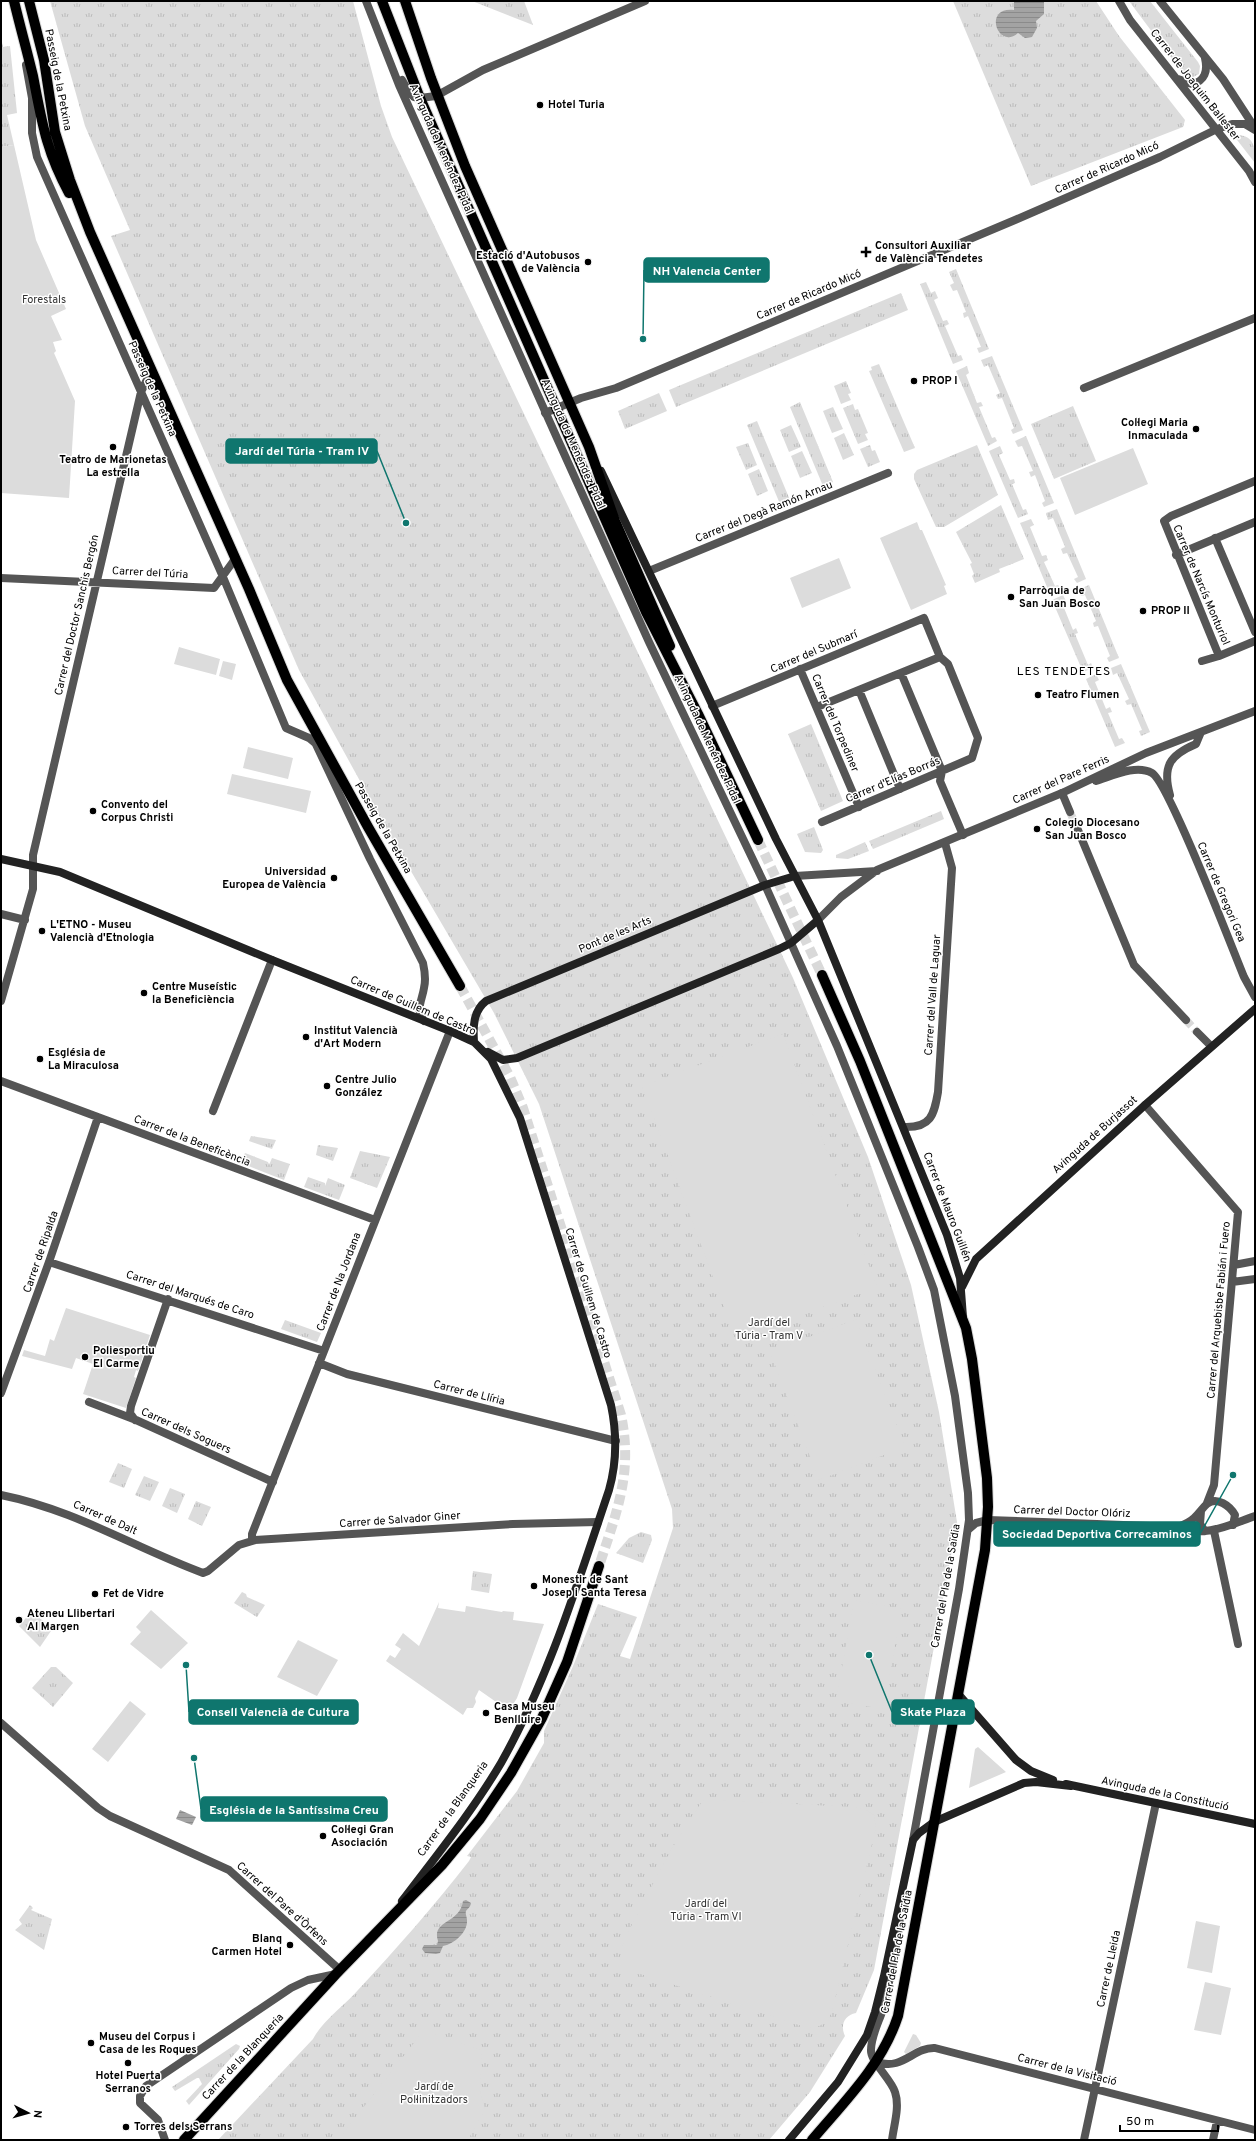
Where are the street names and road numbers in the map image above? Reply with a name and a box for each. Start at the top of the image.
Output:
street label: Carrer de Joaquim Ballester [1147,26,1244,144]
street label: Passeig de la Petxina [41,28,75,132]
street label: Avinguda de Menéndez Pidal [406,82,476,216]
street label: Carrer de Ricardo Micó [1053,139,1161,197]
street label: Carrer de Ricardo Micó [754,267,864,323]
street label: Passeig de la Petxina [125,339,179,439]
street label: Avinguda de Menéndez Pidal [538,377,608,511]
street label: Carrer del Degà Ramón Arnau [693,478,835,546]
street label: Carrer de Narcís Monturiol [1169,523,1233,647]
street label: Carrer del Doctor Sanchis Bergón [52,533,102,697]
street label: Carrer del Túria [112,564,189,582]
street label: Carrer del Submarí [768,627,861,677]
street label: Avinguda de Menéndez Pidal [671,672,743,806]
street label: Carrer del Torpediner [808,672,862,775]
street label: Carrer del Pare Ferris [1010,752,1112,808]
street label: Carrer d'Elías Borrás [844,754,942,806]
street label: Passeig de la Petxina [351,780,415,876]
street label: Carrer de Gregori Gea [1194,840,1249,944]
street label: Pont de les Arts [577,913,653,957]
street label: Carrer del Vall de Laguar [922,933,944,1056]
street label: Carrer de Guillem de Castro [348,973,478,1039]
street label: Avinguda de Burjassot [1049,1093,1141,1177]
street label: Carrer de la Beneficència [132,1112,253,1170]
street label: Carrer de Mauro Guillén [920,1150,974,1264]
street label: Carrer de Ripalda [20,1209,62,1295]
street label: Carrer del Arquebisbe Fabián i Fuero [1204,1221,1234,1399]
street label: Carrer de Guillem de Castro [561,1226,615,1360]
street label: Carrer de Na Jordana [314,1230,364,1333]
street label: Carrer del Marqués de Caro [124,1268,256,1322]
street label: Carrer de Llíria [432,1377,507,1409]
street label: Carrer dels Soguers [139,1405,233,1457]
street label: Carrer de Dalt [71,1498,139,1538]
street label: Carrer del Doctor Olóriz [1013,1503,1131,1521]
street label: Carrer de Salvador Giner [339,1509,462,1531]
street label: Carrer del Pla de la Saïdia [928,1523,964,1649]
street label: Carrer de la Blanqueria [415,1758,491,1860]
street label: Avinguda de la Constitució [1100,1774,1230,1814]
street label: Carrer del Pare d'Òrfens [233,1858,331,1949]
street label: Carrer del Pla de la Saïdia [878,1889,916,2015]
street label: Carrer de Lleida [1094,1929,1124,2009]
street label: Carrer de la Blanqueria [199,2011,287,2103]
street label: Carrer de la Visitació [1016,2051,1118,2089]

